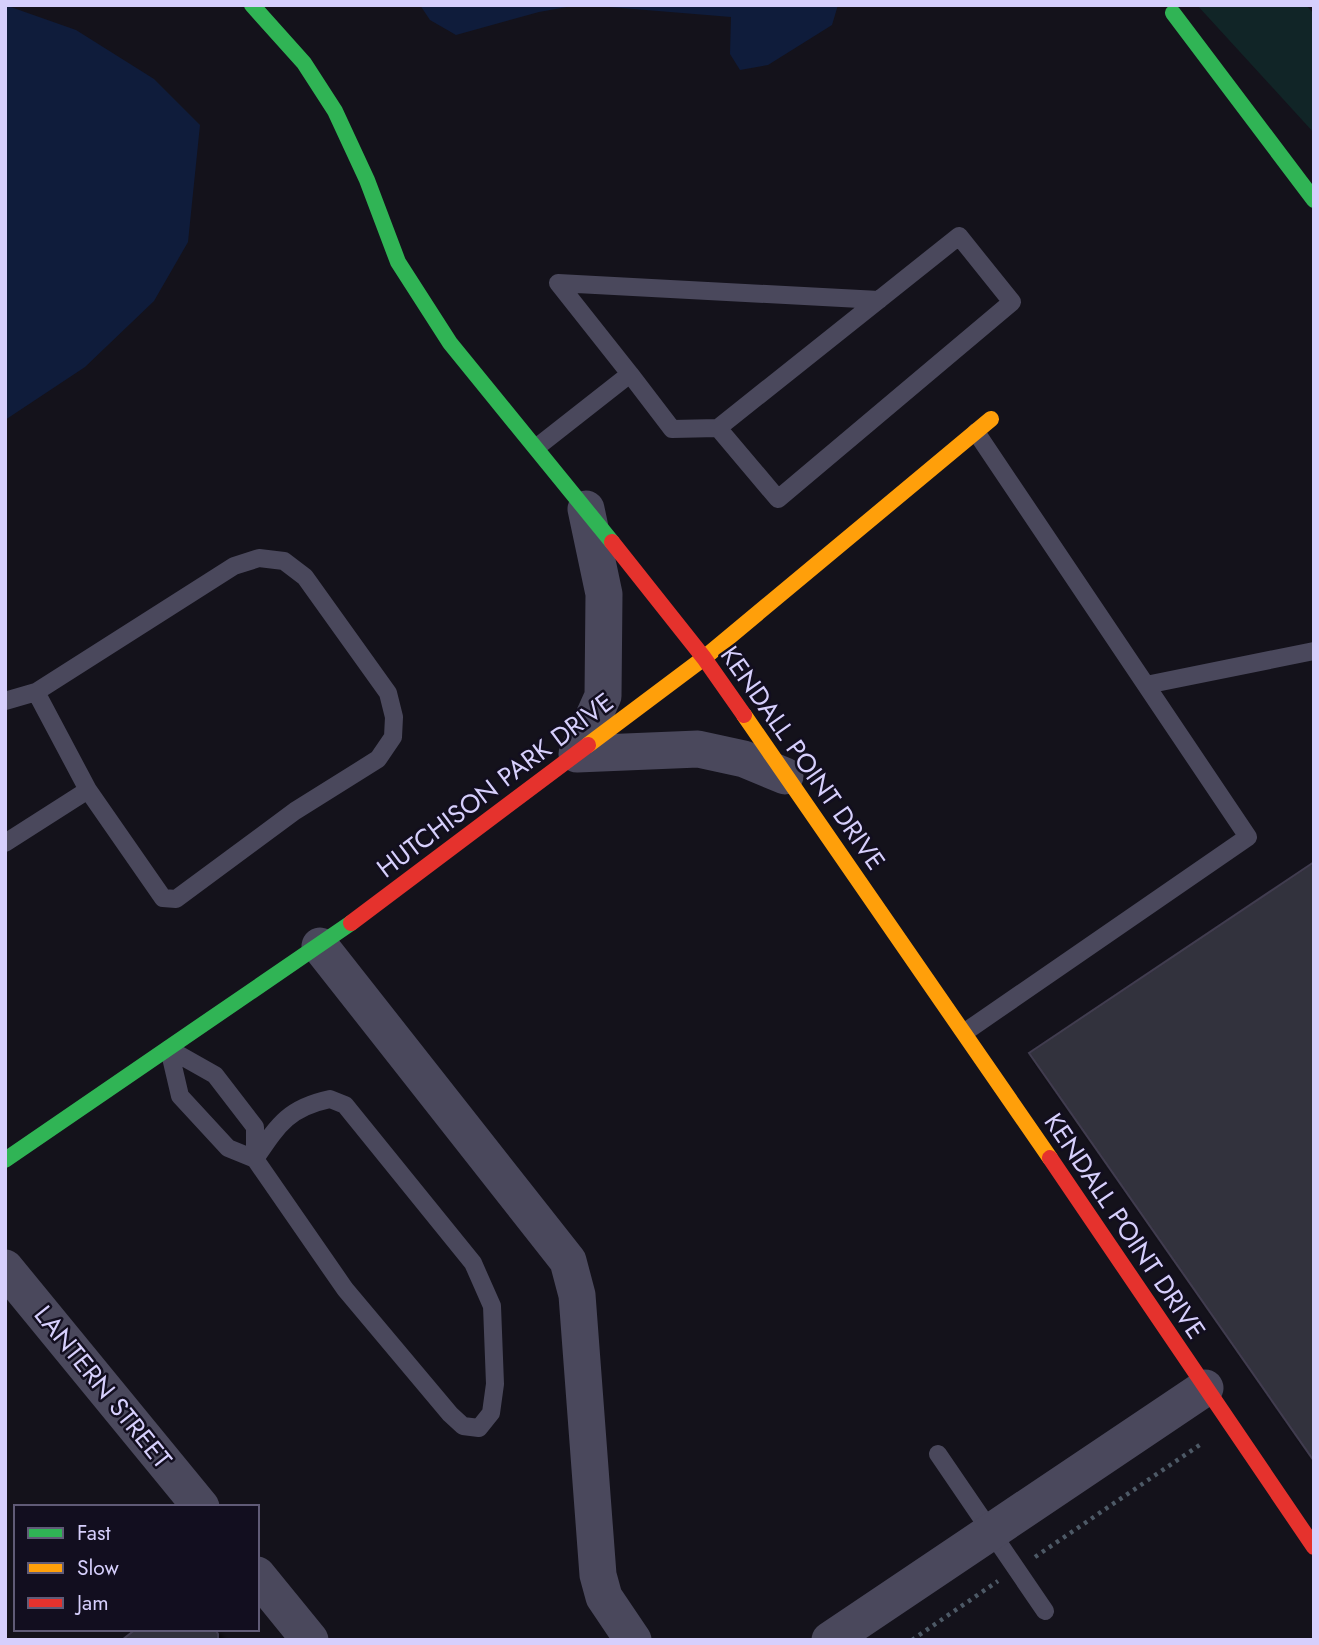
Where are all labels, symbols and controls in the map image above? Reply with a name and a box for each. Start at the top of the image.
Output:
street label: KENDALL POINT DRIVE [711,638,895,878]
street label: HUTCHISON PARK DRIVE [369,683,621,887]
street label: KENDALL POINT DRIVE [1035,1105,1215,1347]
street label: LANTERN STREET [25,1297,181,1477]
legend [14,1505,259,1631]
text: Fast [77,1518,110,1548]
text: Slow [77,1553,119,1583]
text: Jam [74,1588,109,1618]

